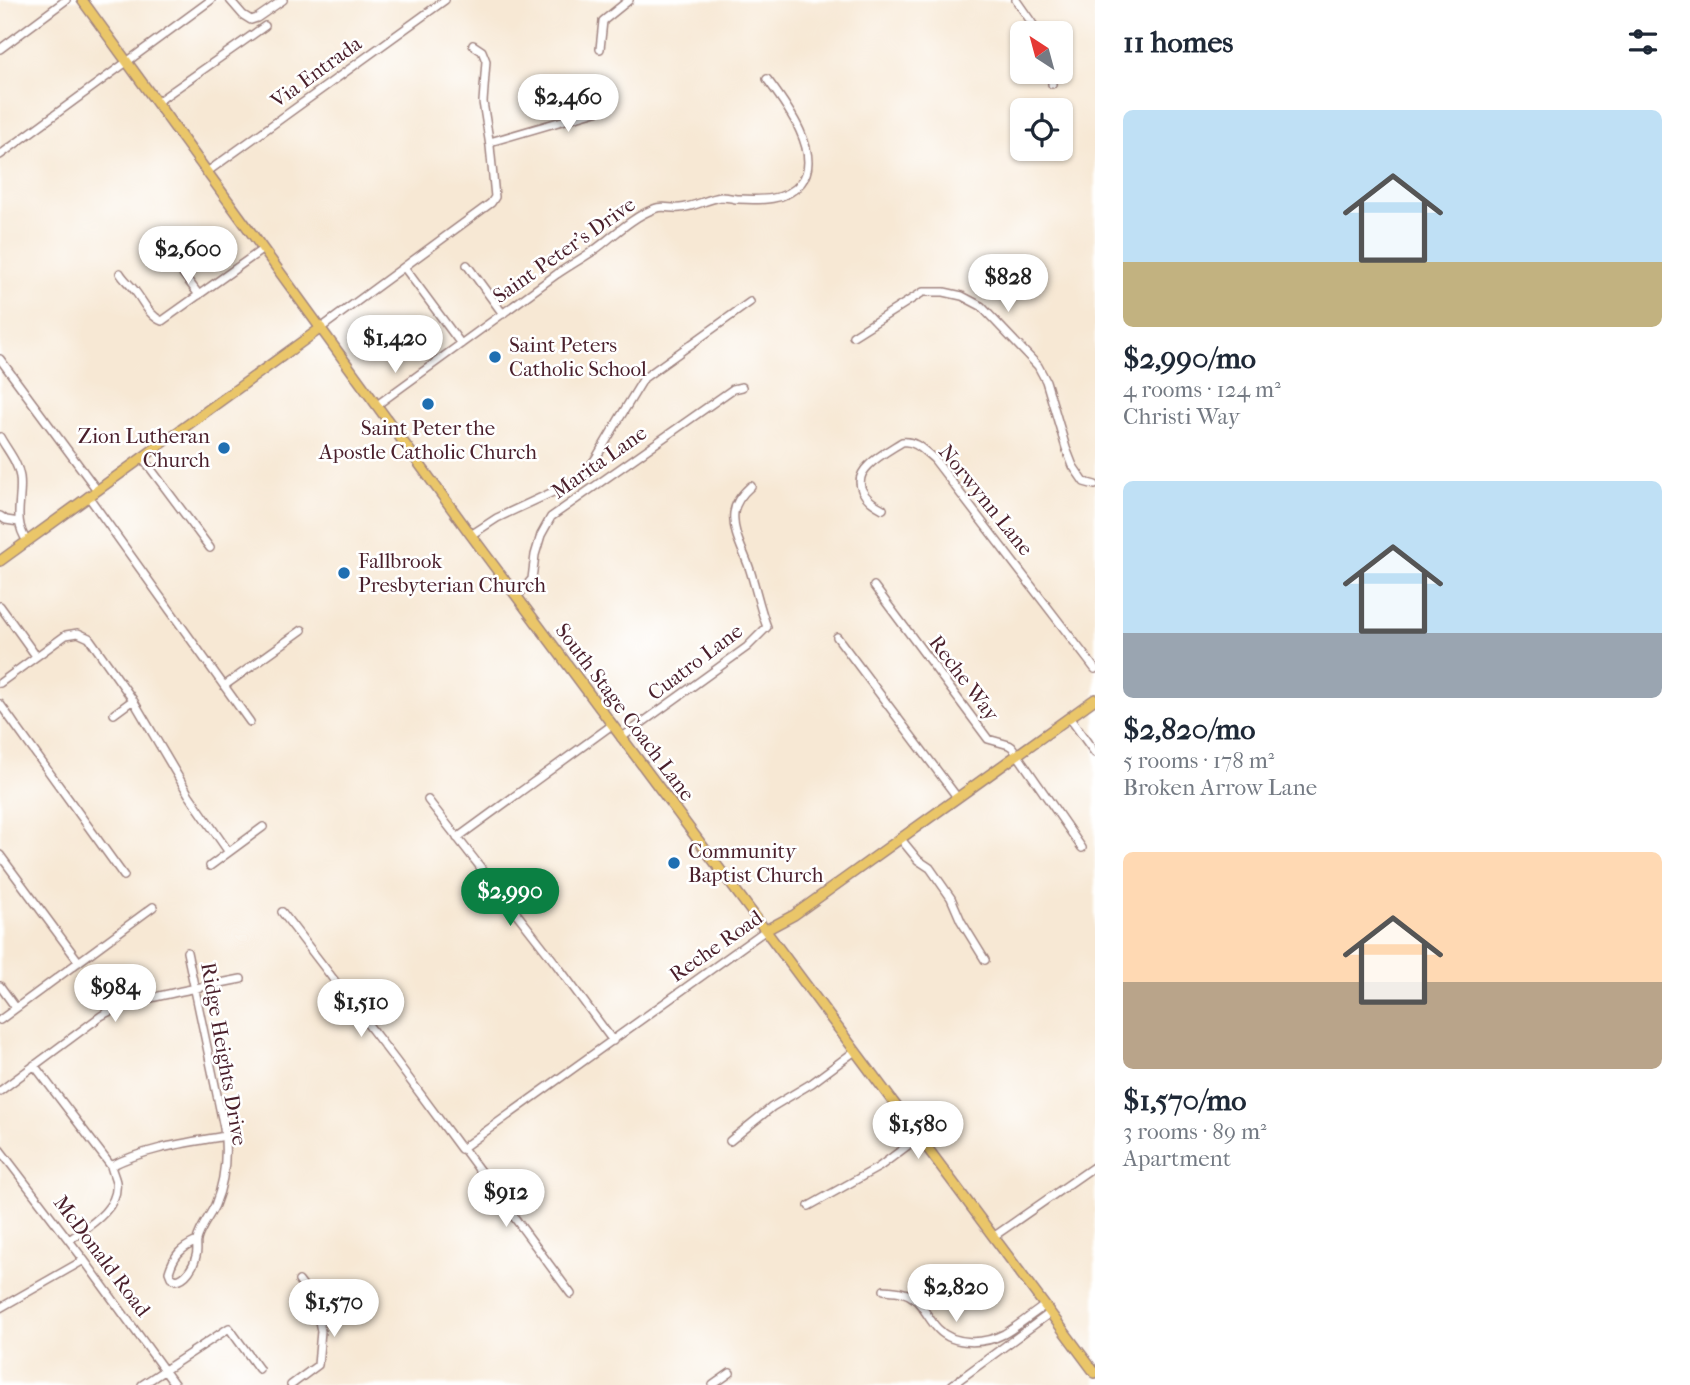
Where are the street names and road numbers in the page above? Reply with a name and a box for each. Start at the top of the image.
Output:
street label: Via Entrada [265,31,366,113]
street label: Saint Peter's Drive [488,192,640,308]
street label: Marita Lane [547,420,651,504]
street label: Norwynn Lane [934,440,1038,560]
street label: South Stage Coach Lane [550,619,700,805]
street label: Cuatro Lane [643,619,747,705]
street label: Reche Way [924,631,1004,726]
street label: Reche Road [665,905,768,987]
street label: Ridge Heights Drive [196,961,252,1147]
street label: McDonald Road [49,1191,156,1322]

